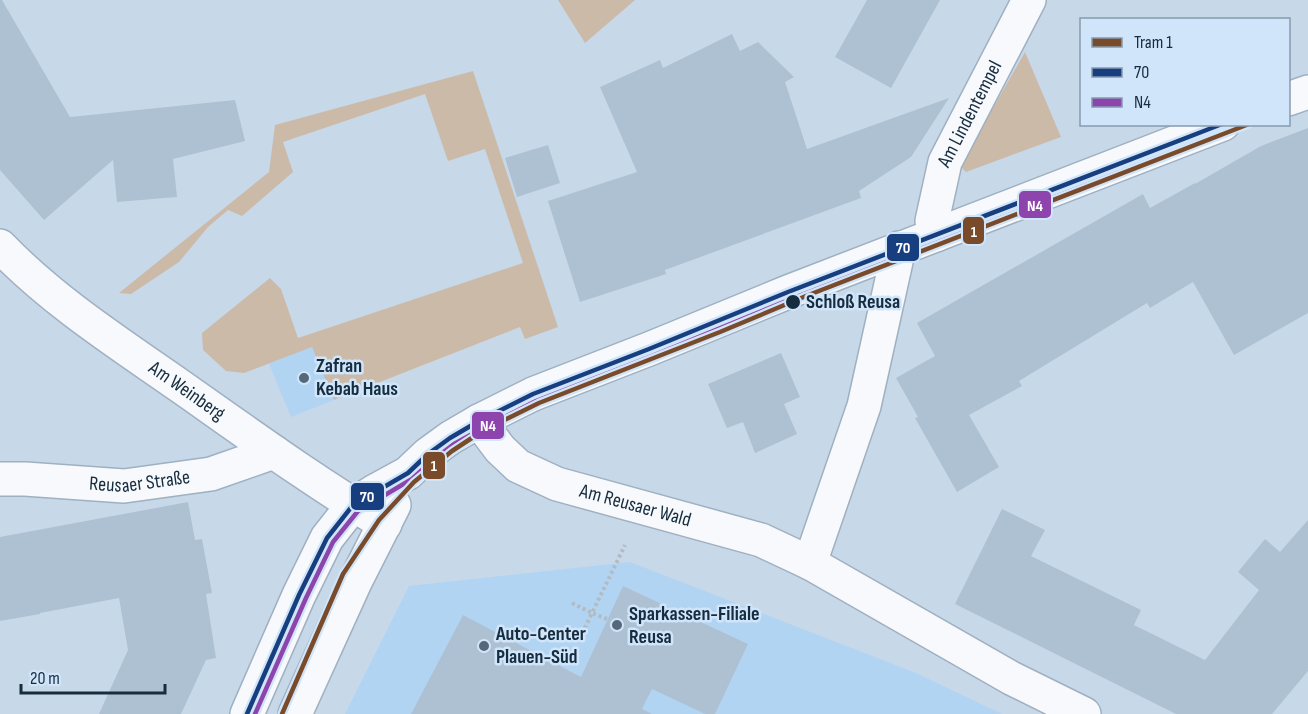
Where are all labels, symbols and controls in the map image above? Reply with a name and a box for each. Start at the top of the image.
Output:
legend [1080,18,1290,126]
text: Tram 1 [1134,32,1173,53]
street label: Am Lindentempel [932,57,1007,172]
text: 70 [1134,62,1149,83]
text: N4 [1134,92,1151,113]
line badge: N4 [1018,190,1052,219]
text: N4 [1027,197,1044,216]
line badge: 1 [962,216,985,245]
text: 1 [971,223,978,242]
line badge: 70 [886,233,920,262]
text: 70 [896,239,910,258]
place label: Schloß Reusa [806,290,900,314]
marker: Schloß Reusa [784,293,802,311]
place label: Zafran Kebab Haus [316,354,398,401]
street label: Am Weinberg [143,355,230,426]
marker: Zafran Kebab Haus [297,371,311,385]
line badge: N4 [471,411,505,440]
text: N4 [480,417,497,436]
line badge: 1 [422,451,446,480]
text: 1 [431,457,438,476]
street label: Reusaer Straße [88,465,192,498]
street label: Am Reusaer Wald [576,479,694,532]
line badge: 70 [350,482,385,511]
text: 70 [360,488,374,507]
place label: Sparkassen-Filiale Reusa [629,602,760,649]
marker: Sparkassen-Filiale Reusa [610,618,624,632]
place label: Auto-Center Plauen-Süd [495,622,586,669]
marker: Auto-Center Plauen-Süd [477,639,491,653]
scale bar [21,657,165,695]
text: 20 m [30,668,60,689]

